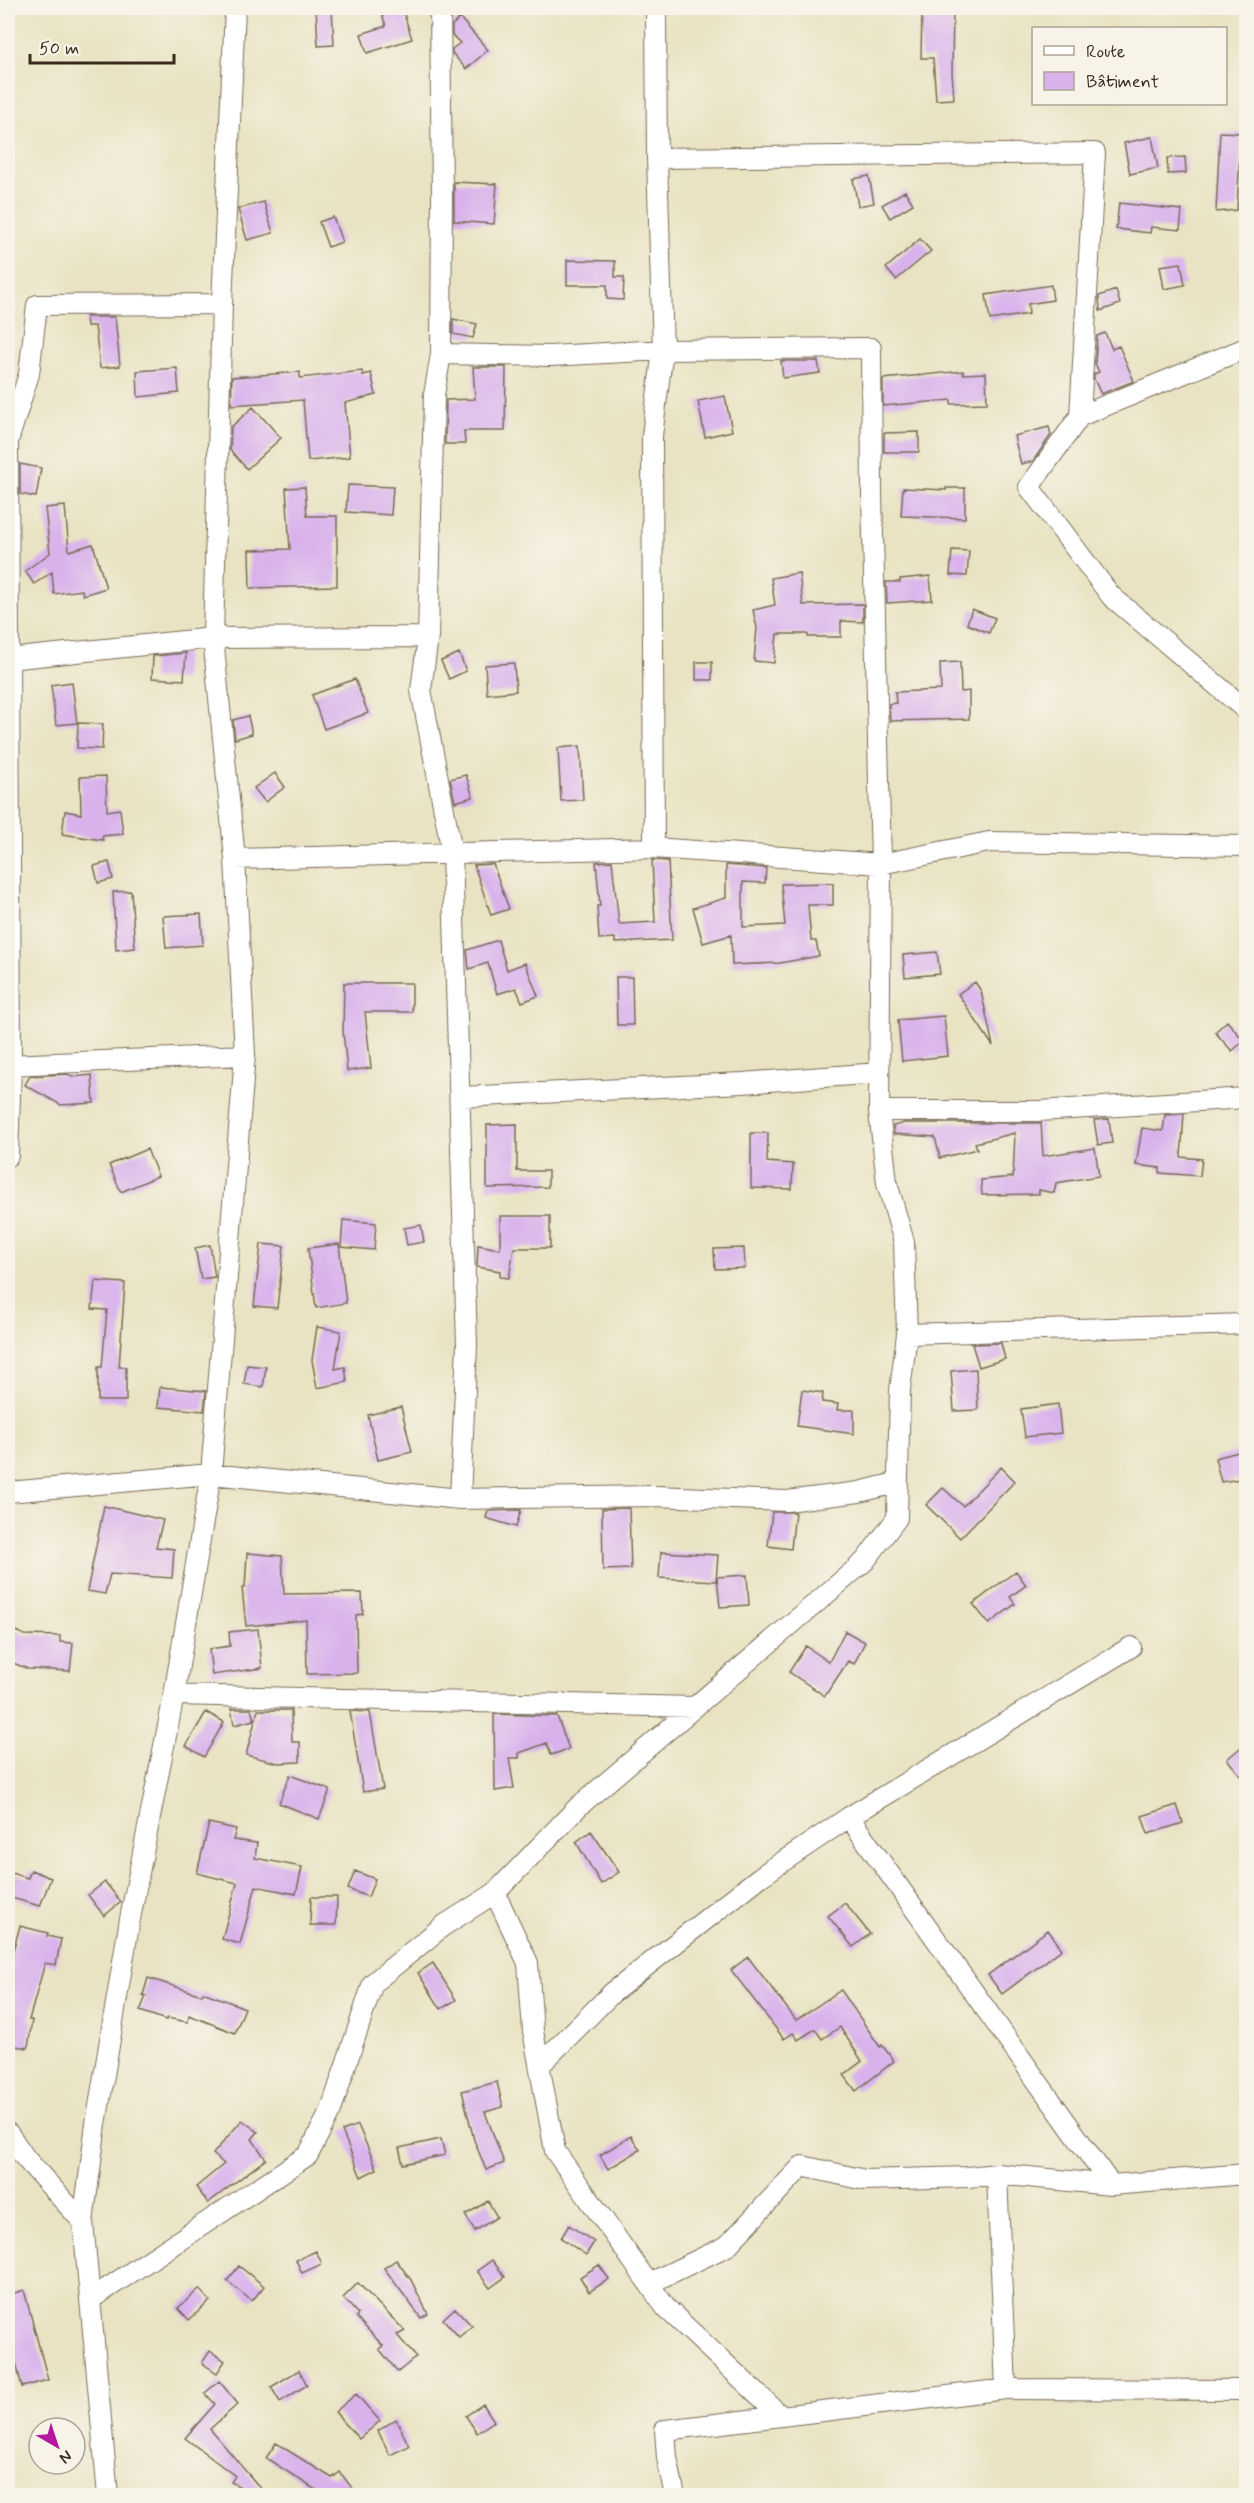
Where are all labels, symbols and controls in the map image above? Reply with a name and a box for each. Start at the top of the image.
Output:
scale bar [30,27,174,65]
legend [1032,27,1227,105]
text: 50 m [39,37,79,61]
text: Route [1086,40,1125,64]
text: Bâtiment [1086,70,1159,94]
north arrow [27,2416,87,2476]
text: N [55,2445,76,2468]

